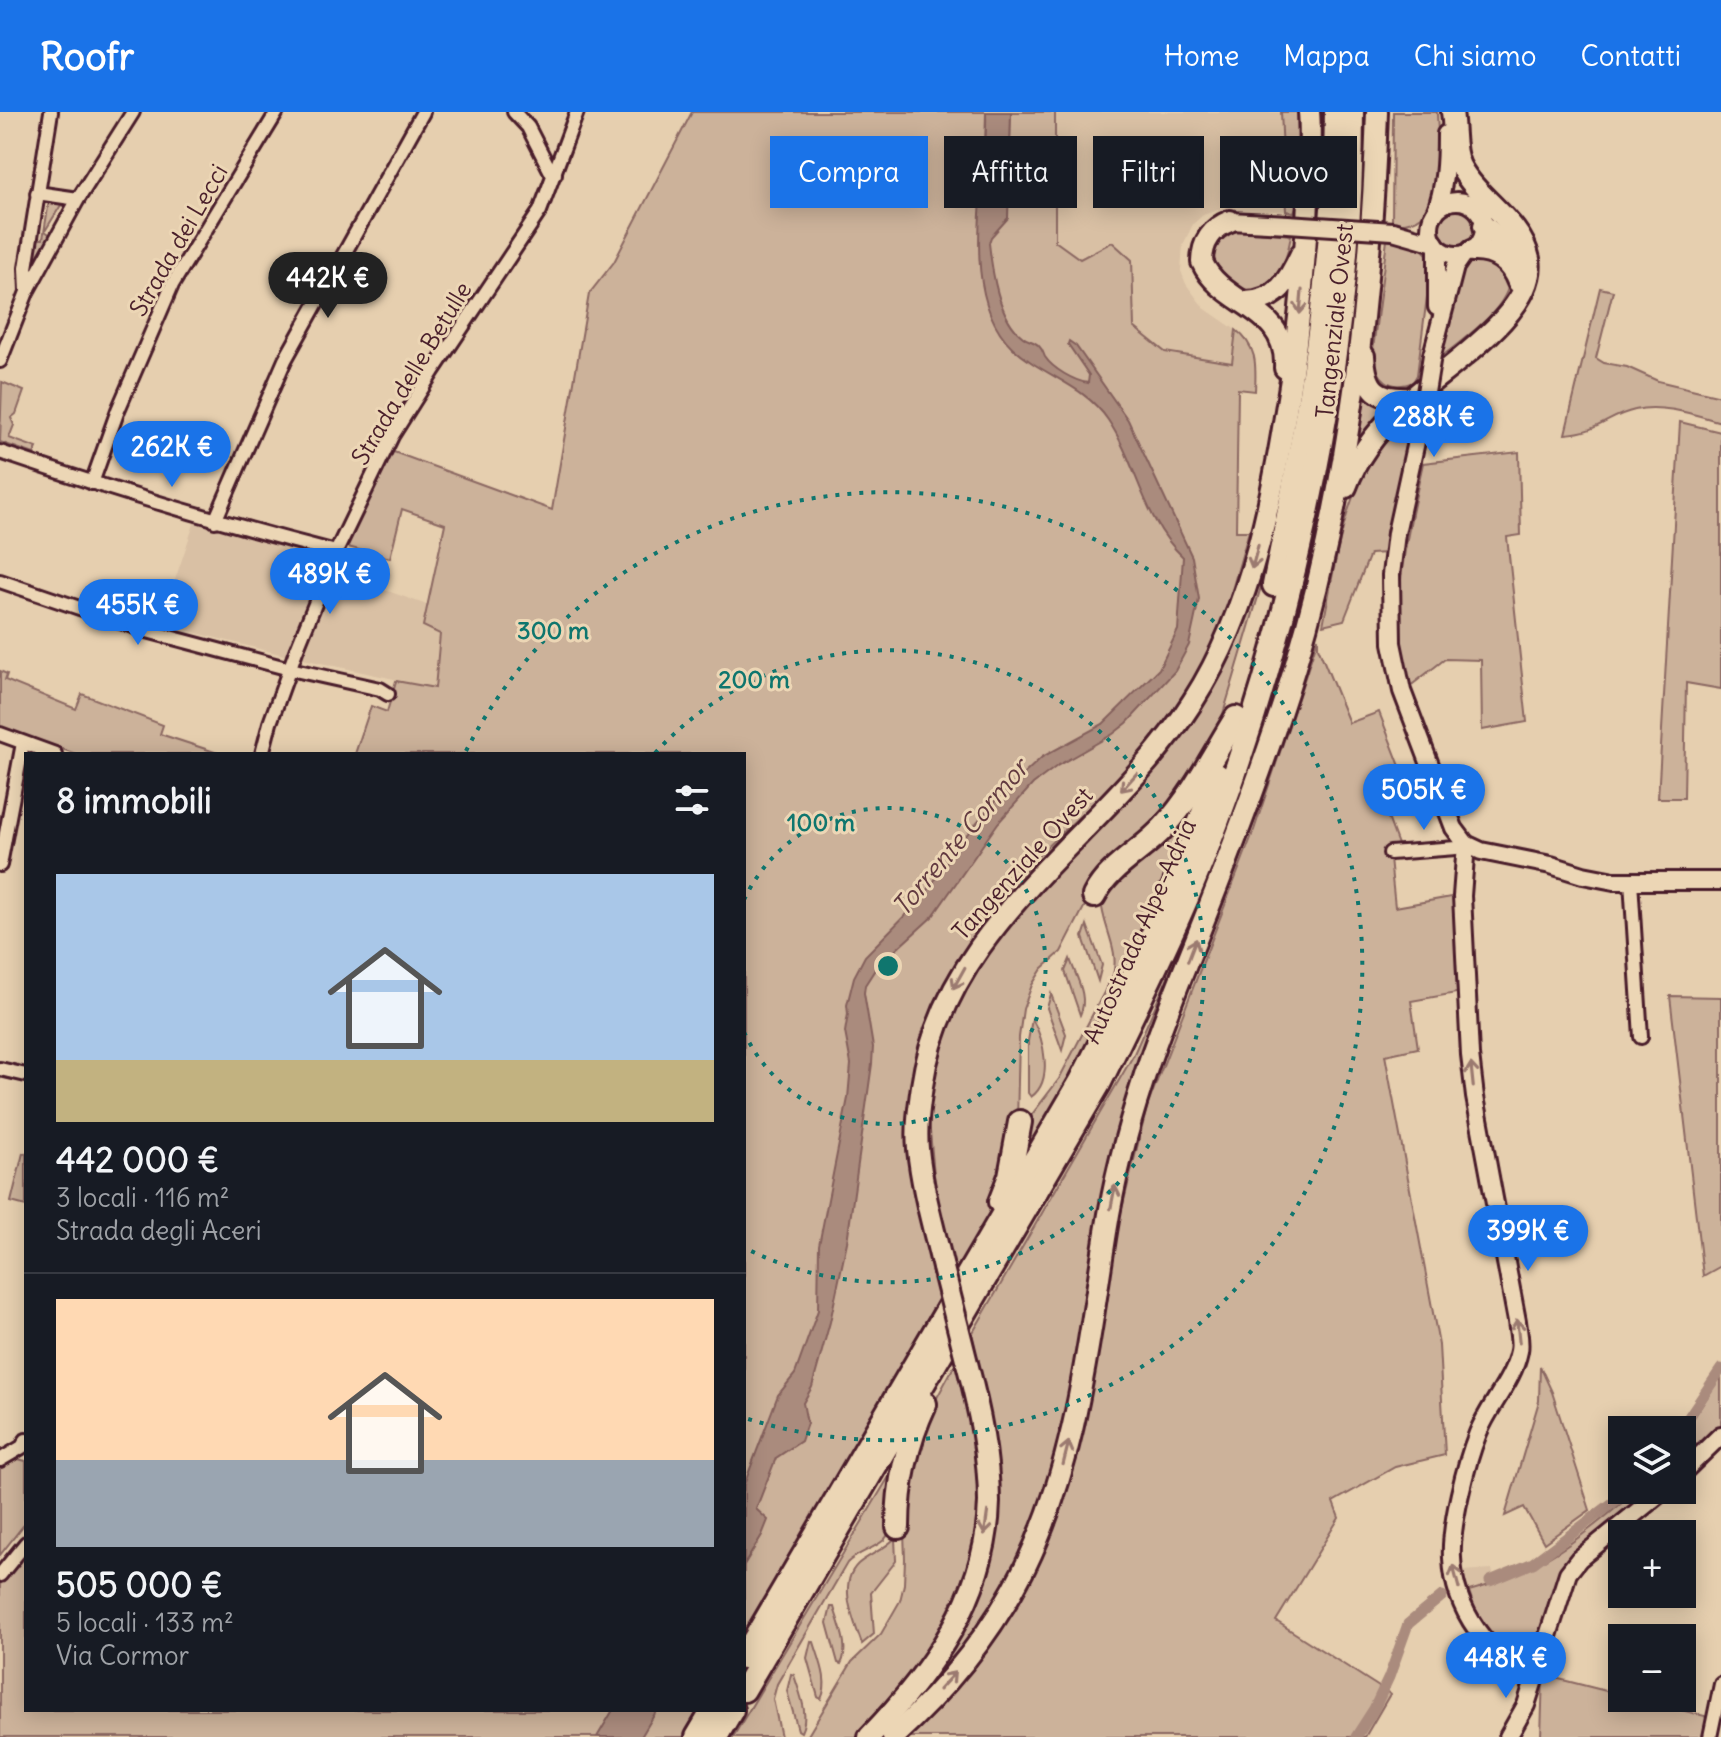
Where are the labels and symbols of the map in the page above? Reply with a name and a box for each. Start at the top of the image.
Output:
street label: Strada dei Lecci [122,159,234,321]
street label: Tangenziale Ovest [1309,222,1359,420]
pin: 442K € [263,252,393,320]
street label: Strada delle Betulle [344,276,478,470]
one-way arrow [1294,288,1309,315]
pin: 288K € [1369,391,1499,459]
pin: 262K € [107,421,237,489]
one-way arrow [1246,544,1261,570]
pin: 489K € [265,548,395,616]
pin: 455K € [73,579,203,647]
text: 300 m [517,615,589,645]
text: 200 m [718,664,790,694]
water label: Torrente Cormor [885,749,1037,922]
pin: 505K € [1359,764,1489,832]
one-way arrow [1120,771,1138,791]
street label: Tangenziale Ovest [945,780,1099,946]
text: 100 m [787,807,855,837]
street label: Autostrada Alpe-Adria [1076,814,1202,1048]
one-way arrow [1186,938,1200,963]
centre of rings [874,952,902,980]
one-way arrow [951,965,966,989]
one-way arrow [1465,1062,1480,1089]
one-way arrow [1106,1185,1121,1211]
pin: 399K € [1463,1205,1593,1273]
one-way arrow [1510,1318,1525,1345]
one-way arrow [1059,1440,1074,1466]
one-way arrow [978,1510,993,1535]
one-way arrow [1447,1564,1462,1590]
pin: 448K € [1441,1632,1571,1700]
one-way arrow [938,1672,956,1692]

